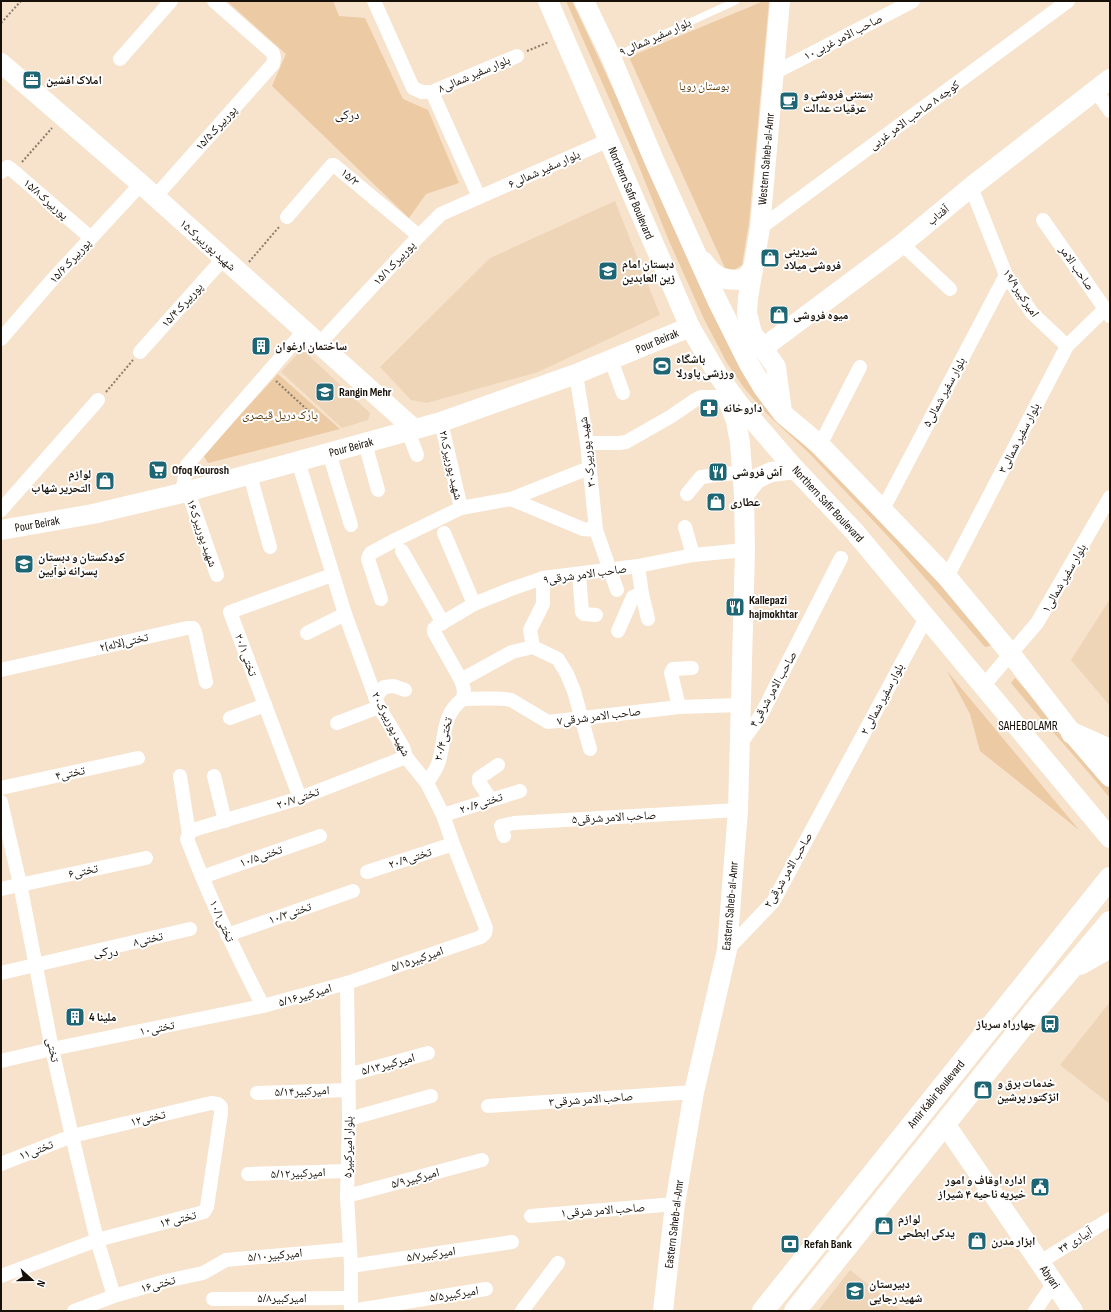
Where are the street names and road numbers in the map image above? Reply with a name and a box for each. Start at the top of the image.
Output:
street label: صاحب الامر غربی۱۰ [801,11,885,64]
street label: بلوار سفیر شمالی۹ [617,15,693,60]
street label: بلوار سفیر شمالی۸ [436,53,513,96]
street label: کوچه ۸ صاحب الامر غربی [866,77,963,153]
street label: پوربیرک۱۵/۵ [192,102,241,154]
street label: Western Saheb-al-Amr [755,112,778,206]
street label: Northern Safir Boulevard [604,145,657,242]
street label: بلوار سفیر شمالی۶ [506,147,582,192]
street label: ۱۵/۳ [337,165,362,189]
street label: پوربیرک۱۵/۸ [20,176,72,223]
street label: آفتاب [924,201,953,229]
street label: شهید پوربیرک۱۵ [176,216,239,275]
street label: پوربیرک۱۵/۶ [46,235,95,287]
street label: پوربیرک۱۵/۱ [370,238,419,289]
street label: صاحب الامر [1055,242,1097,294]
street label: امیرکبیر۱۹/۹ [999,266,1042,320]
street label: پوربیرک۱۵/۴ [158,279,207,331]
street label: Pour Beirak [633,326,681,357]
street label: بلوار سفیر شمالی۵ [920,355,969,430]
street label: بلوار سفیر شمالی۳ [995,401,1044,476]
street label: شهید پوربیرک۳۰ [576,416,599,488]
street label: شهید پوربیرک۲۸ [435,429,466,501]
street label: Pour Beirak [327,434,375,461]
street label: Northern Safir Boulevard [788,463,867,546]
street label: شهید پوربیرک۱۶ [183,497,220,569]
street label: Pour Beirak [13,513,61,536]
street label: بلوار سفیر شمالی۱ [1039,541,1090,615]
street label: صاحب الامر شرقی۹ [542,561,628,588]
street label: ۲تختی(لاله) [98,630,150,655]
street label: تختی۲۰/۱ [231,632,260,679]
street label: صاحب الامر شرقی۴ [746,649,800,730]
street label: بلوار سفیر شمالی ۲ [857,661,908,738]
street label: شهید پوربیرک۲۰ [368,689,413,759]
street label: صاحب الامر شرقی۷ [556,704,642,729]
street label: تختی۲۰/۴ [431,715,456,762]
street label: تختی۴ [54,763,87,784]
street label: تختی۲۰/۷ [275,784,322,813]
street label: تختی۲۰/۶ [458,789,505,817]
street label: صاحب الامر شرقی۵ [571,808,657,827]
street label: ۲صاحب الامر شرقی [761,830,816,911]
street label: تختی۱۰/۵ [238,842,285,871]
street label: تختی۲۰/۹ [387,844,434,872]
street label: Eastern Saheb-al-Amr [719,860,742,951]
street label: تختی۶ [67,861,100,882]
street label: تختی۱۰/۱ [206,898,238,945]
street label: تختی۱۰/۳ [267,899,314,928]
street label: تختی۸ [132,929,165,950]
street label: امیرکبیر۵/۱۵ [389,943,446,975]
street label: امیرکبیر۵/۱۶ [277,981,334,1010]
street label: تختی۱۰ [138,1018,176,1039]
street label: تختی [43,1036,63,1064]
street label: امیرکبیر۵/۱۳ [360,1050,417,1079]
street label: Amir Kabir Boulevard [904,1057,968,1132]
street label: امیرکبیر۵/۱۴ [274,1083,330,1100]
street label: صاحب الامر شرقی۳ [548,1089,634,1110]
street label: تختی۱۲ [129,1107,168,1130]
street label: بلوار امیرکبیر۵ [340,1116,357,1178]
street label: تختی۱۱ [17,1137,56,1164]
street label: امیرکبیر۵/۱۲ [270,1165,326,1182]
street label: امیرکبیر۵/۹ [389,1165,441,1192]
street label: Eastern Saheb-al-Amr [662,1178,687,1269]
street label: صاحب الامر شرقی۱ [560,1200,646,1221]
street label: تختی ۱۴ [158,1208,199,1231]
street label: آبیاری ۲۴ [1055,1223,1096,1257]
street label: امیرکبیر۵/۷ [406,1244,457,1265]
street label: امیرکبیر۵/۱۰ [247,1246,303,1265]
street label: Abyari [1036,1262,1063,1292]
street label: تختی۱۶ [139,1273,178,1296]
street label: امیرکبیر۵/۵ [428,1283,480,1306]
street label: امیرکبیر۵/۸ [257,1291,307,1306]

